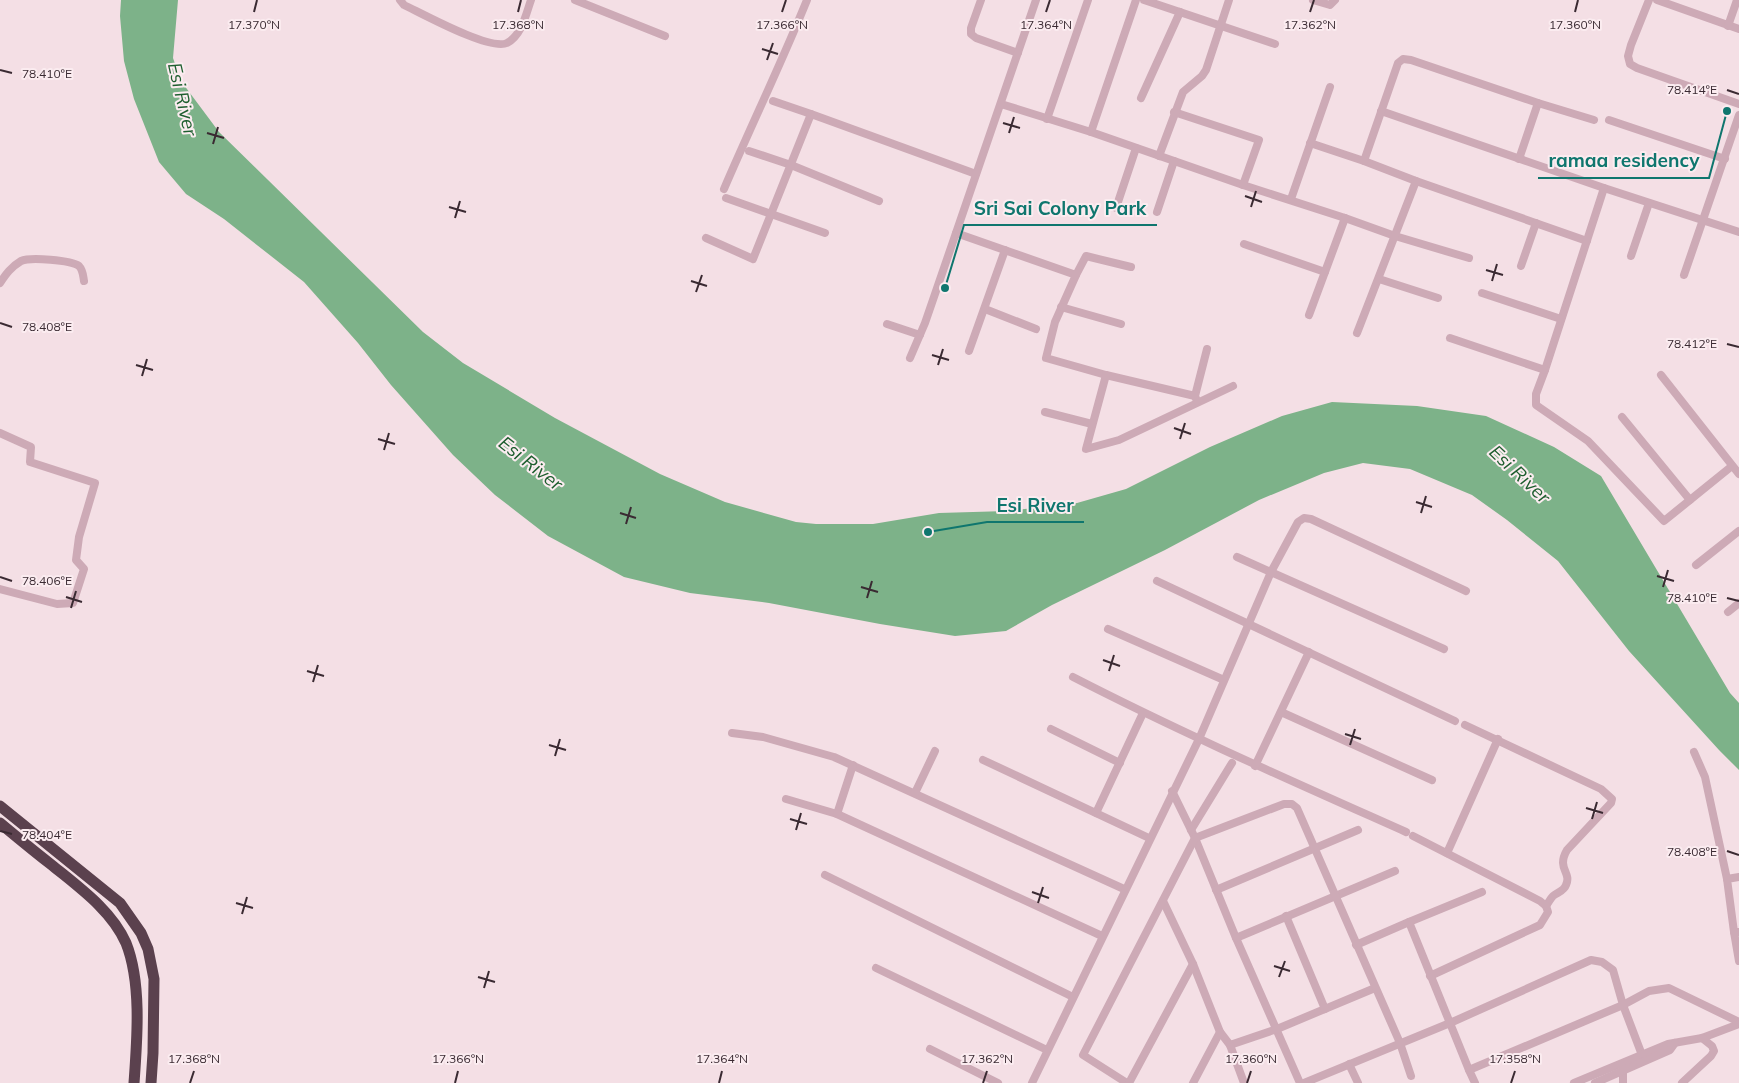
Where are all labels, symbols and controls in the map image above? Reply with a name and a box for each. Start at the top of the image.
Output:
text: 17.370°N [228,17,280,32]
text: 17.368°N [492,17,544,32]
text: 17.366°N [756,17,808,32]
text: 17.364°N [1020,17,1072,32]
text: 17.362°N [1284,17,1336,32]
text: 17.360°N [1549,17,1601,32]
water label: Esi River [163,60,203,139]
text: 78.410°E [22,66,72,81]
text: 78.414°E [1667,82,1717,97]
callout: ramaa residency [1538,144,1709,178]
text: ramaa residency [1549,148,1700,172]
callout: Sri Sai Colony Park [964,191,1157,225]
text: Sri Sai Colony Park [974,196,1147,220]
text: 78.408°E [22,319,72,334]
text: 78.412°E [1667,336,1717,351]
water label: Esi River [494,431,569,496]
water label: Esi River [1484,440,1556,509]
callout: Esi River [987,488,1084,522]
text: Esi River [996,493,1074,517]
text: 78.406°E [22,573,72,588]
text: 78.410°E [1667,590,1717,605]
text: 78.404°E [22,827,72,842]
text: 78.408°E [1667,844,1717,859]
text: 17.368°N [168,1051,220,1066]
text: 17.366°N [432,1051,484,1066]
text: 17.364°N [696,1051,748,1066]
text: 17.362°N [961,1051,1013,1066]
text: 17.360°N [1225,1051,1277,1066]
text: 17.358°N [1489,1051,1541,1066]

